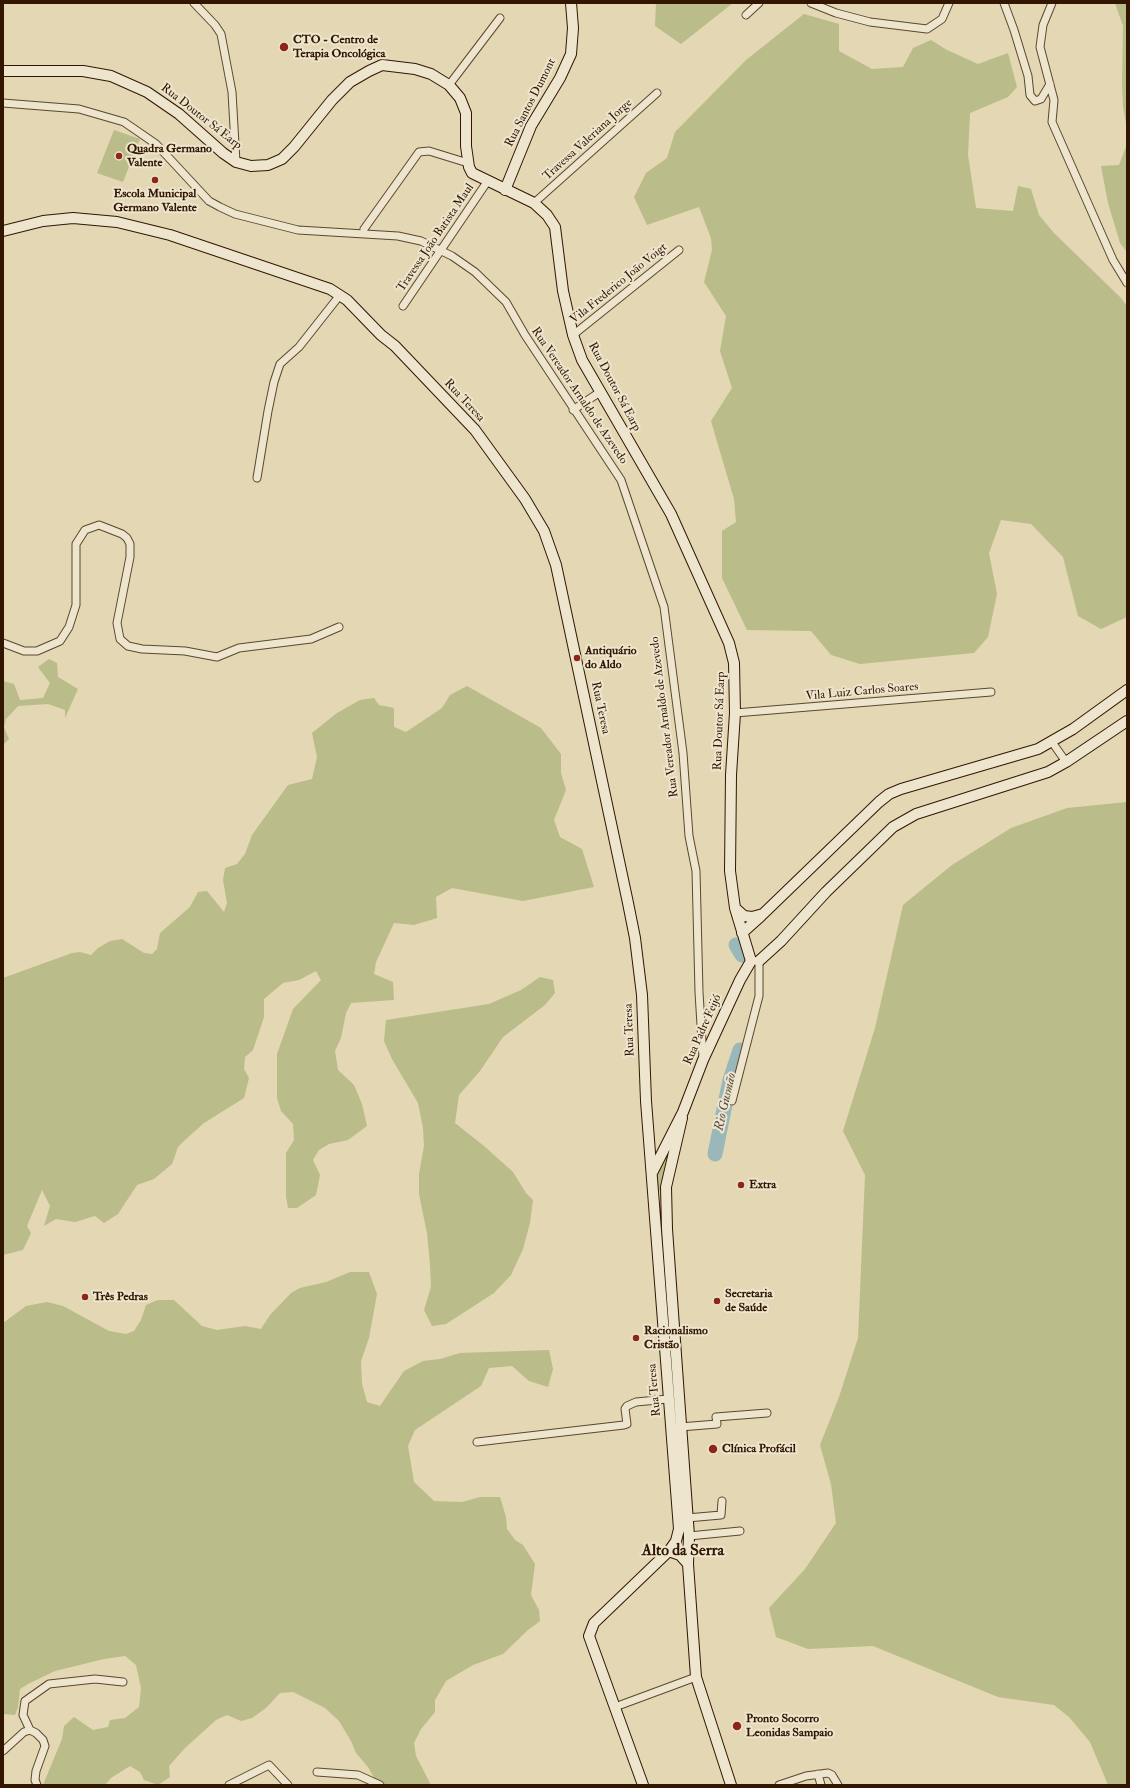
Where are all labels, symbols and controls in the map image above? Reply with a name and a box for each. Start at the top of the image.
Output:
place label: CTO - Centro de Terapia Oncológica [293,33,386,61]
marker: CTO - Centro de Terapia Oncológica [278,41,290,53]
street label: Rua Santos Dumont [503,56,559,150]
street label: Rua Doutor Sá Earp [158,81,244,153]
street label: Travessa Valeriana Jorge [540,96,636,184]
place label: Quadra Germano Valente [127,142,212,170]
marker: Quadra Germano Valente [114,151,124,161]
marker: Escola Municipal Germano Valente [150,175,160,185]
street label: Travessa João Batista Maul [394,181,478,295]
place label: Escola Municipal Germano Valente [113,187,197,215]
street label: Vila Frederico João Voigt [568,241,670,327]
street label: Rua Vereador Arnaldo de Azevedo [528,325,630,467]
street label: Rua Doutor Sá Earp [584,340,644,434]
street label: Rua Teresa [441,377,487,425]
street label: Rua Vereador Arnaldo de Azevedo [648,636,682,798]
place label: Antiquário do Aldo [585,644,637,672]
marker: Antiquário do Aldo [572,653,582,663]
street label: Rua Doutor Sá Earp [711,671,729,771]
street label: Vila Luiz Carlos Soares [805,680,919,704]
street label: Rua Teresa [587,681,613,735]
street label: Rua Padre Feijó [681,993,725,1067]
street label: Rua Teresa [622,1003,638,1057]
water label: Rio Gusmão [712,1072,740,1132]
place label: Extra [749,1178,776,1192]
marker: Extra [736,1180,746,1190]
place label: Secretaria de Saúde [725,1287,772,1315]
place label: Três Pedras [93,1290,148,1304]
marker: Três Pedras [80,1292,90,1302]
marker: Secretaria de Saúde [712,1296,722,1306]
place label: Racionalismo Cristão [644,1324,708,1352]
marker: Racionalismo Cristão [631,1333,641,1343]
street label: Rua Teresa [646,1363,664,1417]
place label: Clínica Profácil [722,1442,796,1456]
marker: Clínica Profácil [707,1443,719,1455]
district label: Alto da Serra [642,1542,724,1562]
place label: Pronto Socorro Leonidas Sampaio [746,1712,833,1740]
marker: Pronto Socorro Leonidas Sampaio [731,1720,743,1732]

